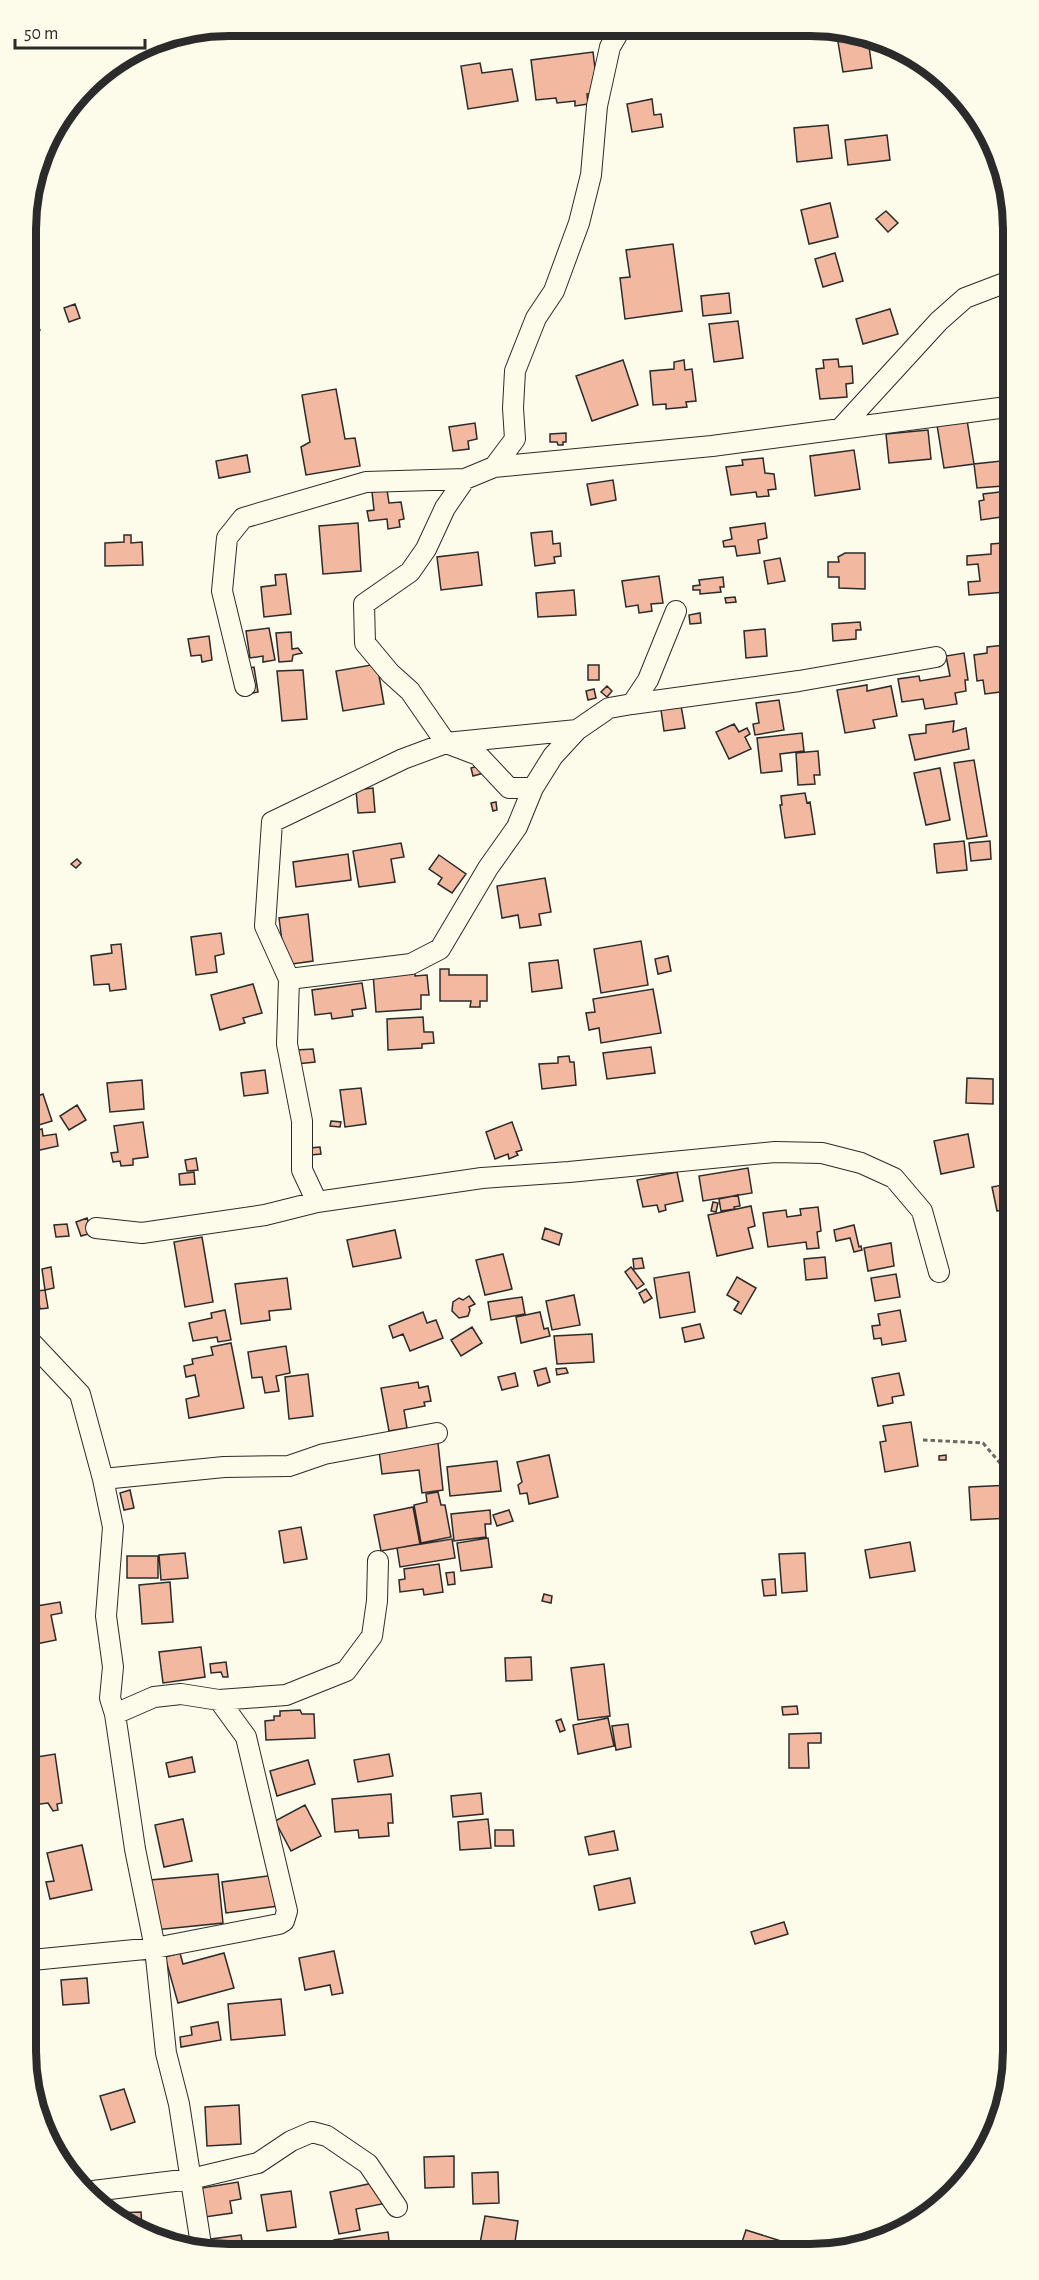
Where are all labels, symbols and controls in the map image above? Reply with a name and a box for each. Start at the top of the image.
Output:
scale bar [15,12,146,50]
text: 50 m [24,25,58,43]

